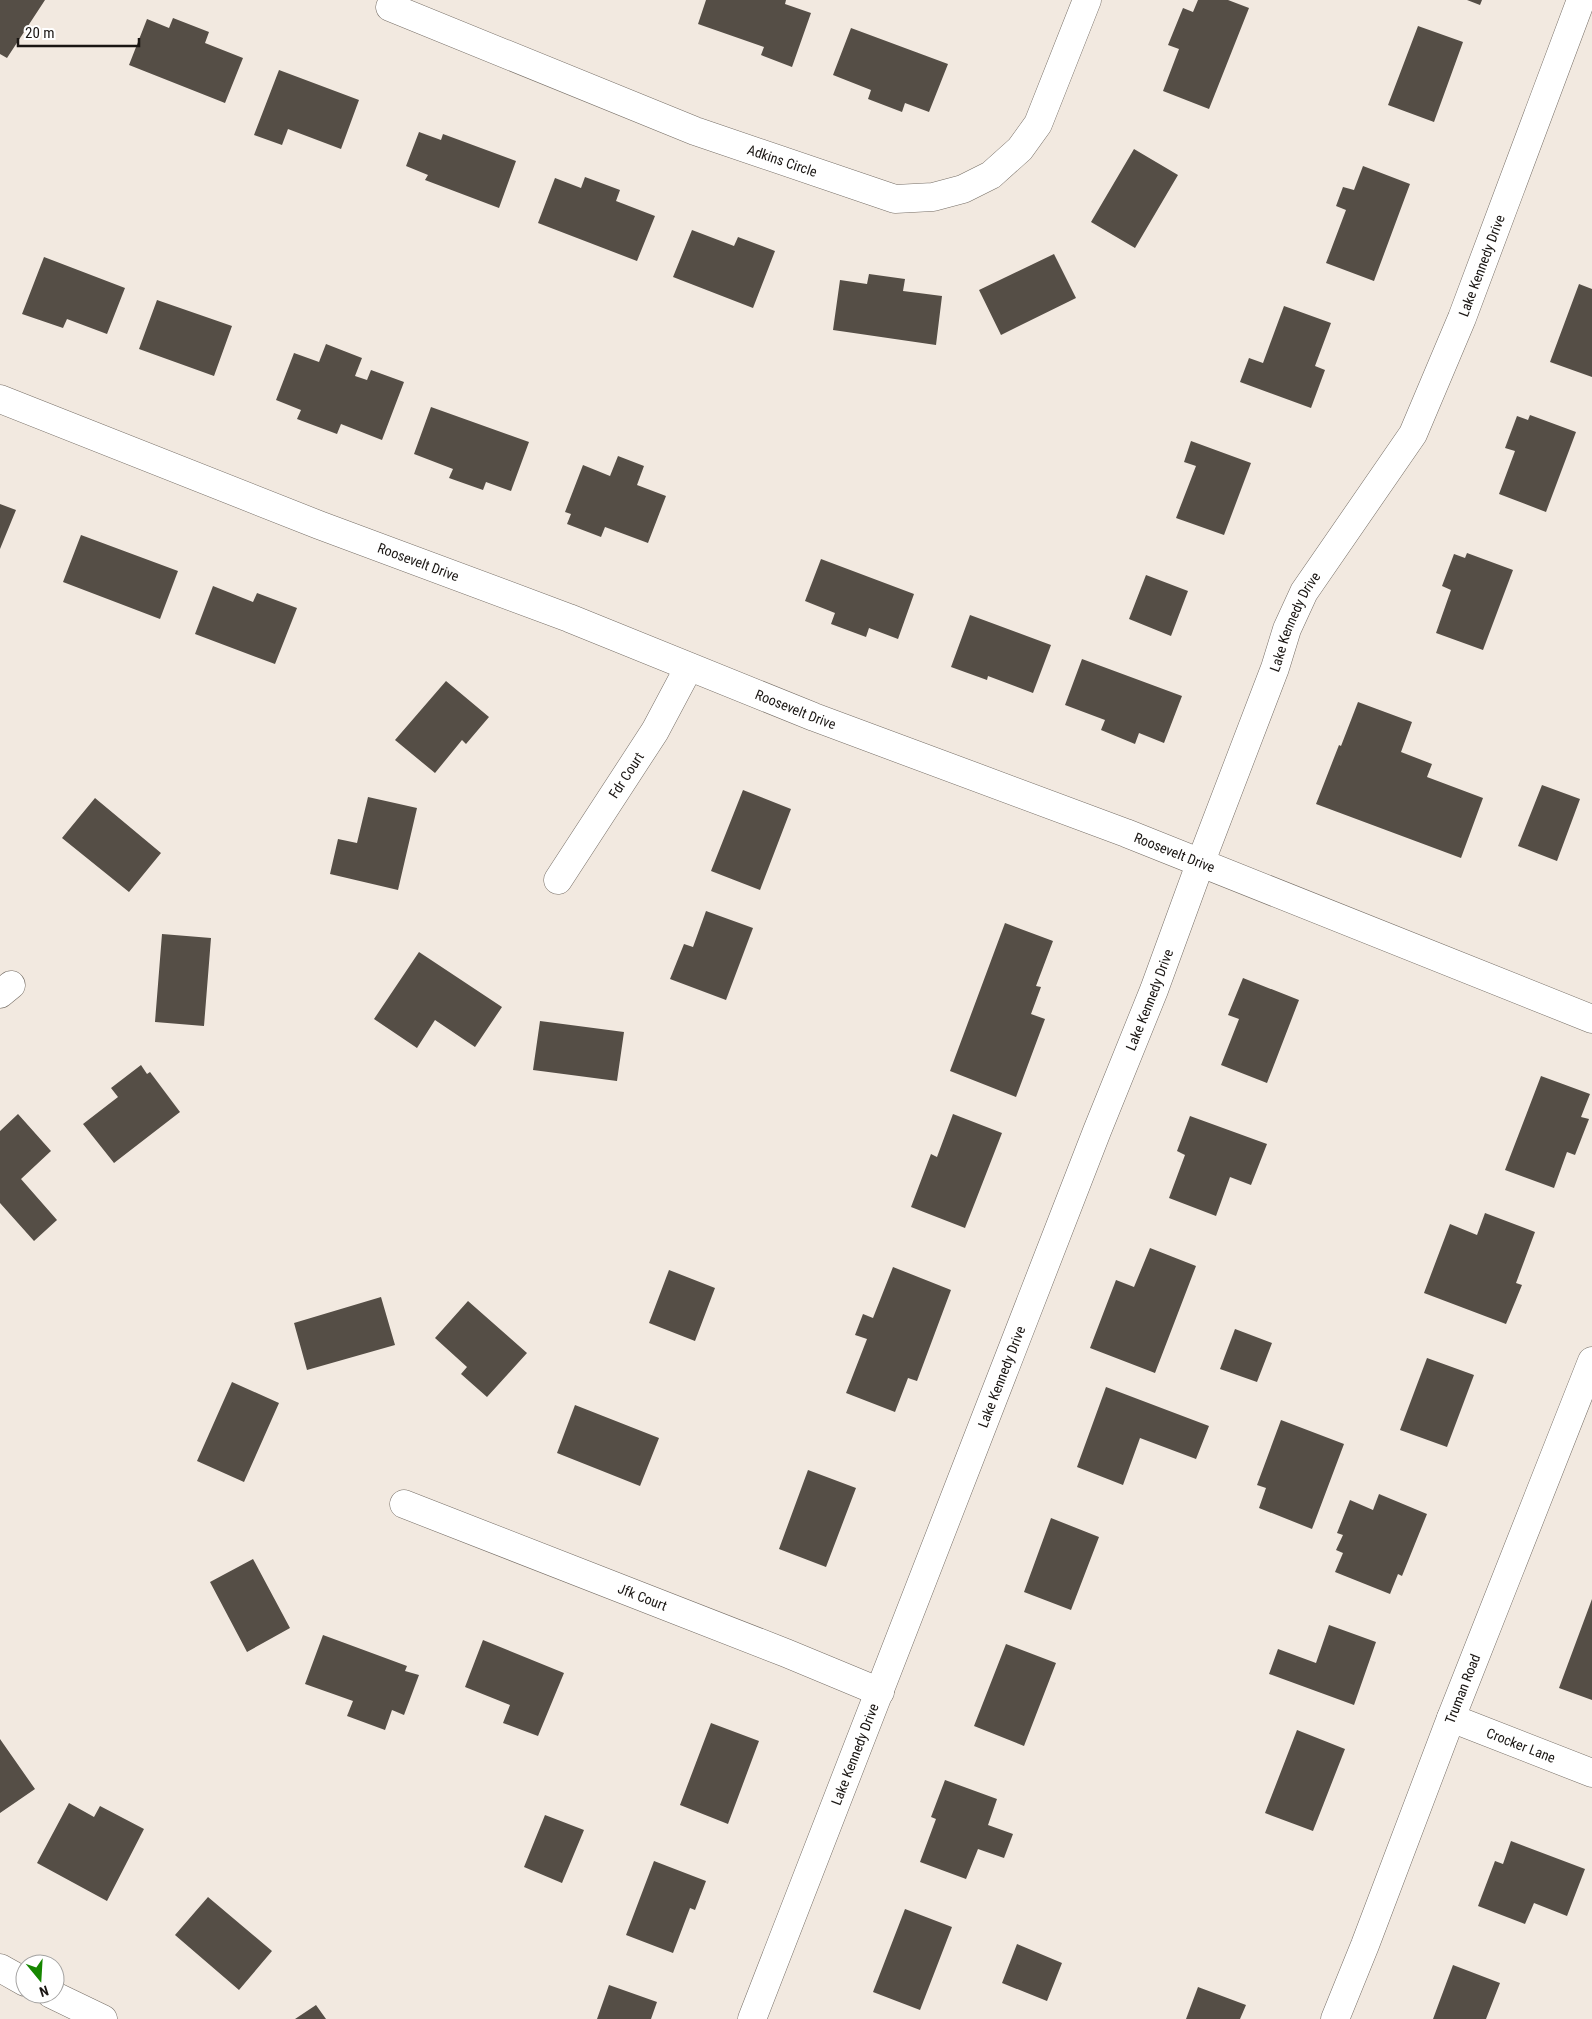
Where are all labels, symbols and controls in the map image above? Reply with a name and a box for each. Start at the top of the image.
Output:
scale bar [18,15,139,47]
text: 20 m [25,24,55,42]
street label: Adkins Circle [745,141,820,180]
street label: Lake Kennedy Drive [1455,212,1508,319]
street label: Roosevelt Drive [376,540,462,585]
street label: Lake Kennedy Drive [1266,569,1324,674]
street label: Roosevelt Drive [753,686,839,733]
street label: Fdr Court [605,749,647,801]
street label: Roosevelt Drive [1132,829,1217,876]
street label: Lake Kennedy Drive [1122,946,1176,1053]
street label: Lake Kennedy Drive [975,1323,1029,1430]
street label: Jfk Court [616,1580,669,1614]
street label: Truman Road [1442,1652,1483,1726]
street label: Lake Kennedy Drive [828,1701,882,1807]
street label: Crocker Lane [1484,1725,1558,1766]
north arrow [15,1954,65,2004]
text: N [37,1982,51,2000]

